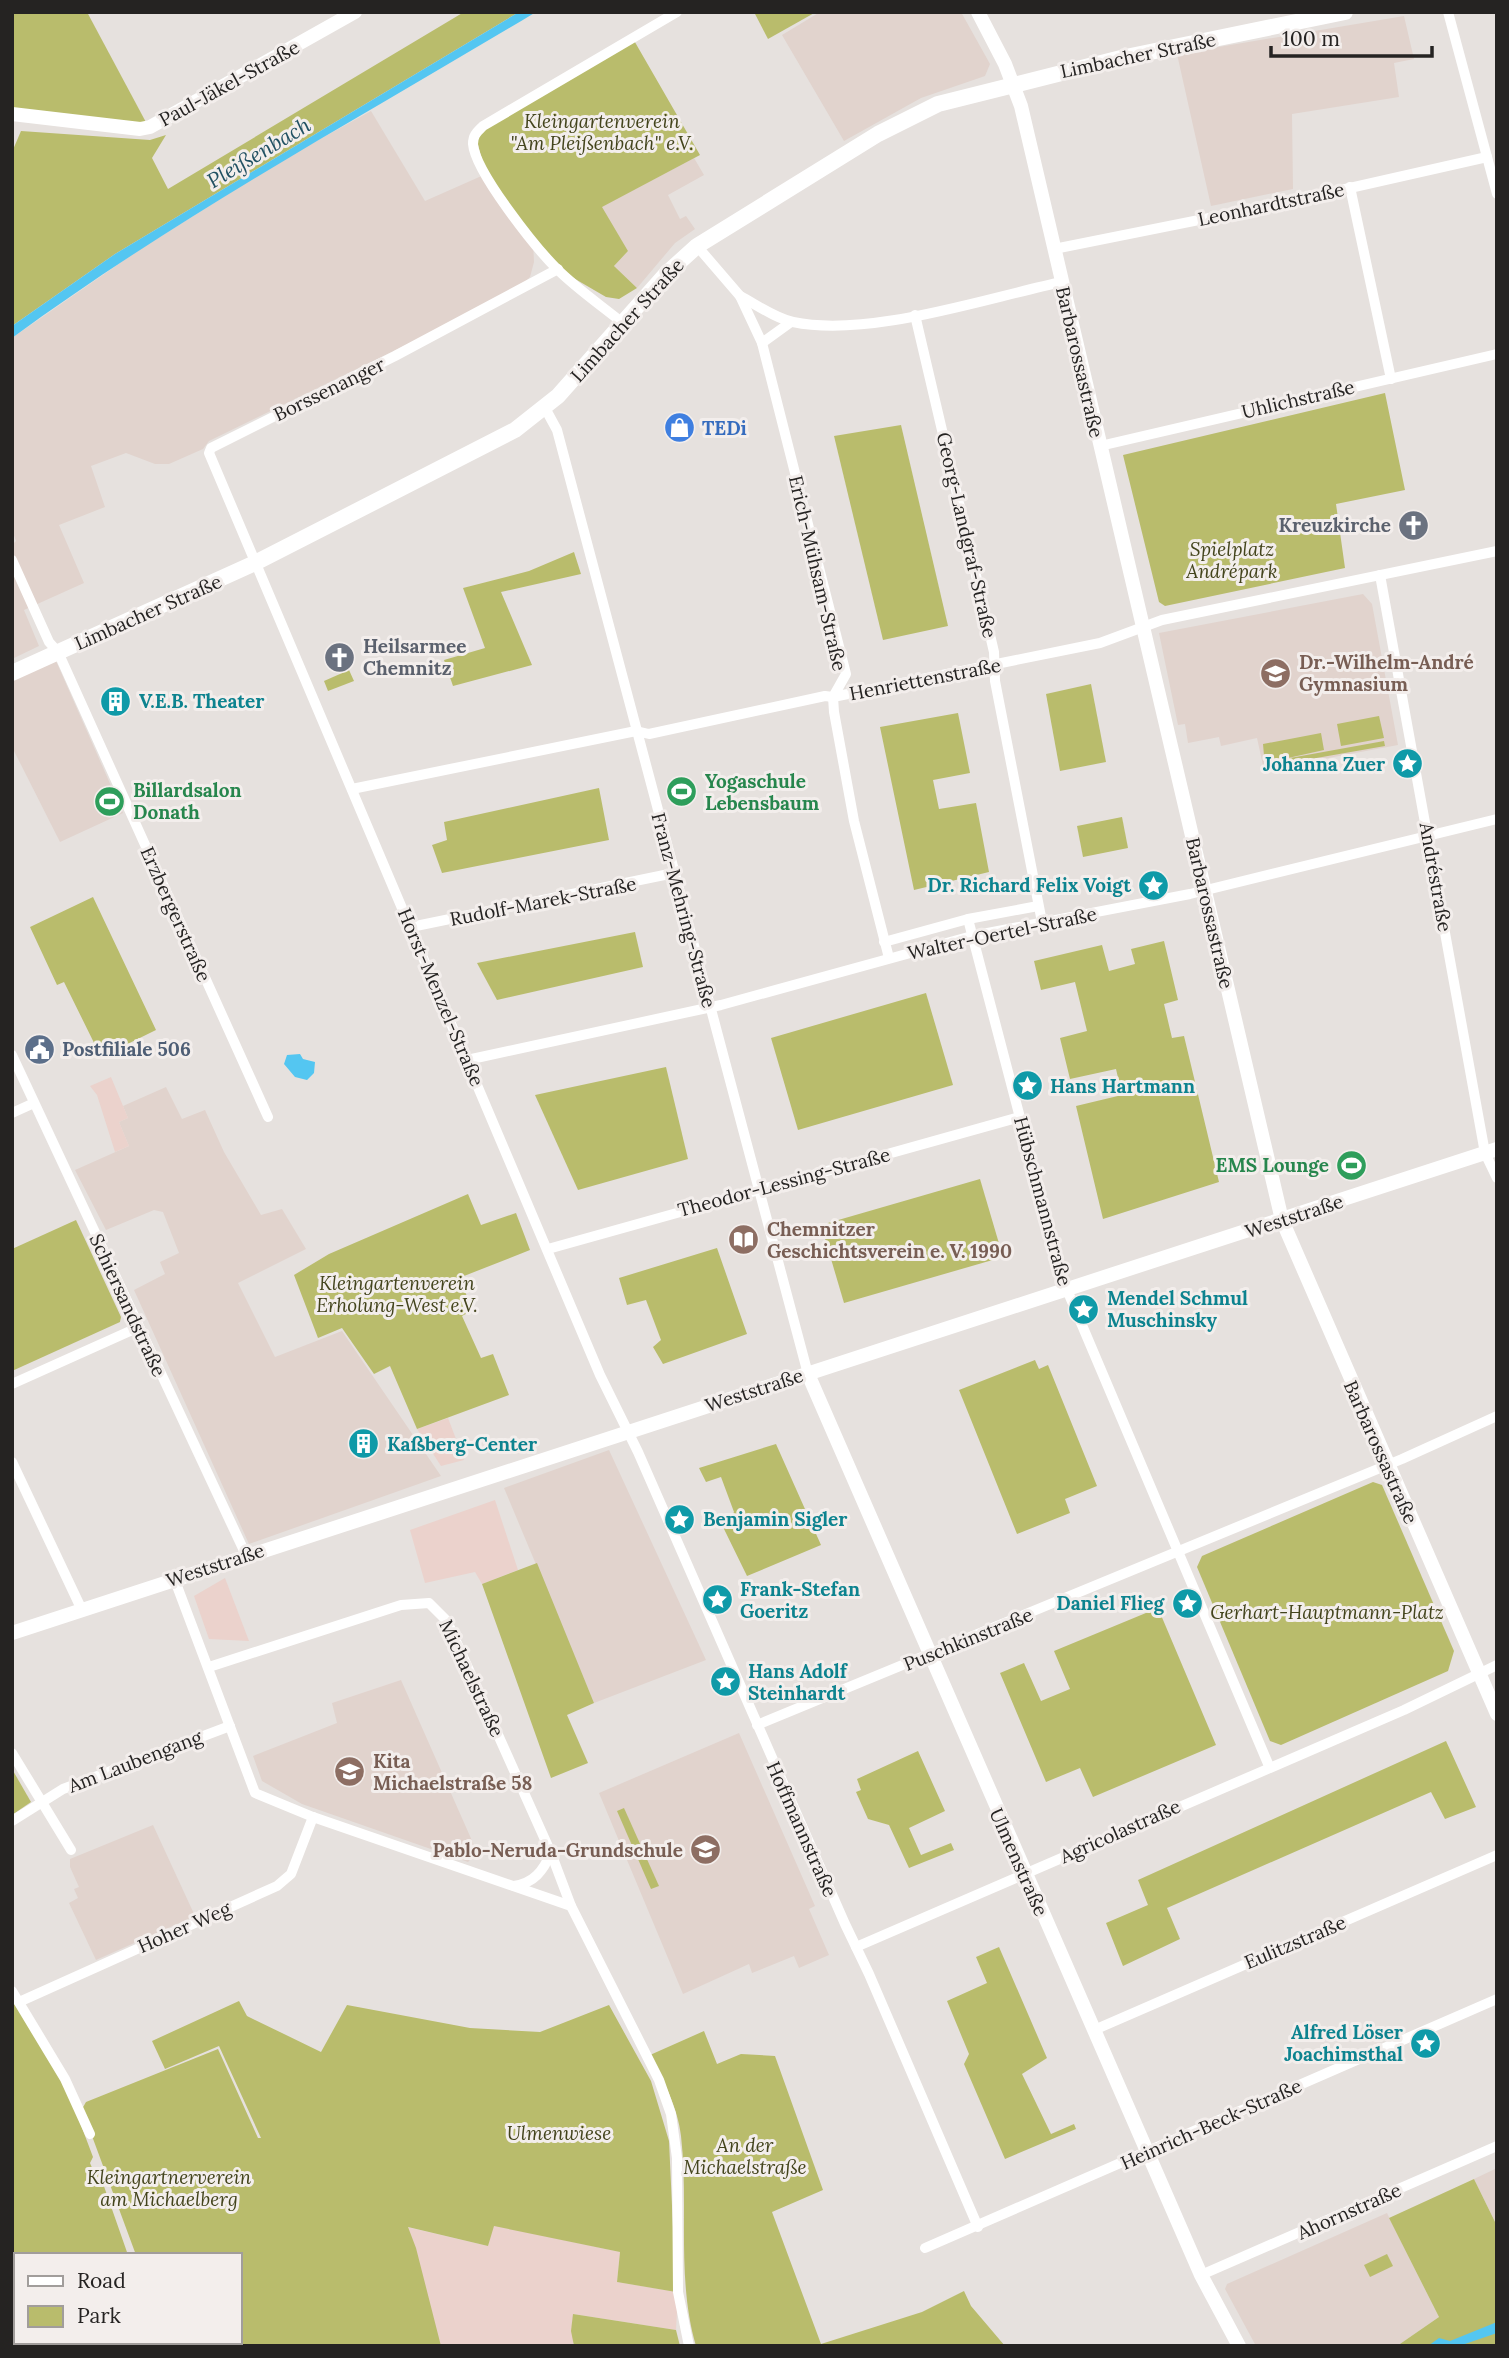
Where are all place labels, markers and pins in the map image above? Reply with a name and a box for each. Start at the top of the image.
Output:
shop icon: TEDi [662,411,696,445]
place label: TEDi [702,416,747,440]
church icon: Kreuzkirche [1397,508,1431,542]
place label: Kreuzkirche [1278,513,1391,537]
place label: Heilsarmee Chemnitz [363,634,466,680]
church icon: Heilsarmee Chemnitz [323,640,357,674]
place label: Dr.-Wilhelm-André Gymnasium [1299,650,1474,696]
school or university icon: Dr.-Wilhelm-André Gymnasium [1259,656,1293,690]
building icon: V.E.B. Theater [99,684,133,718]
place label: V.E.B. Theater [139,689,264,713]
place icon: Johanna Zuer [1391,747,1425,781]
place label: Johanna Zuer [1263,752,1385,776]
place label: Yogaschule Lebensbaum [705,769,820,815]
sports icon: Yogaschule Lebensbaum [665,775,699,809]
place label: Billardsalon Donath [133,778,242,824]
sports icon: Billardsalon Donath [93,784,127,818]
place icon: Dr. Richard Felix Voigt [1137,868,1171,902]
place label: Dr. Richard Felix Voigt [927,873,1132,897]
public building icon: Postfiliale 506 [22,1032,56,1066]
place label: Postfiliale 506 [62,1037,191,1061]
place icon: Hans Hartmann [1010,1069,1044,1103]
place label: Hans Hartmann [1050,1074,1195,1098]
sports icon: EMS Lounge [1335,1148,1369,1182]
place label: EMS Lounge [1216,1153,1329,1177]
place label: Chemnitzer Geschichtsverein e. V. 1990 [767,1217,1012,1263]
library icon: Chemnitzer Geschichtsverein e. V. 1990 [727,1223,761,1257]
place label: Mendel Schmul Muschinsky [1107,1286,1248,1332]
place icon: Mendel Schmul Muschinsky [1067,1292,1101,1326]
building icon: Kaßberg-Center [347,1427,381,1461]
place label: Kaßberg-Center [387,1432,537,1456]
place icon: Benjamin Sigler [663,1502,697,1536]
place label: Benjamin Sigler [703,1507,847,1531]
place label: Frank-Stefan Goeritz [740,1577,860,1623]
place icon: Frank-Stefan Goeritz [700,1583,734,1617]
place icon: Daniel Flieg [1170,1586,1204,1620]
place label: Daniel Flieg [1056,1591,1165,1615]
place label: Hans Adolf Steinhardt [748,1659,849,1705]
place icon: Hans Adolf Steinhardt [708,1665,742,1699]
place label: Kita Michaelstraße 58 [373,1749,532,1795]
school or university icon: Kita Michaelstraße 58 [333,1755,367,1789]
school or university icon: Pablo-Neruda-Grundschule [689,1833,723,1867]
place label: Pablo-Neruda-Grundschule [432,1838,683,1862]
place label: Alfred Löser Joachimsthal [1284,2020,1403,2066]
place icon: Alfred Löser Joachimsthal [1409,2026,1443,2060]

